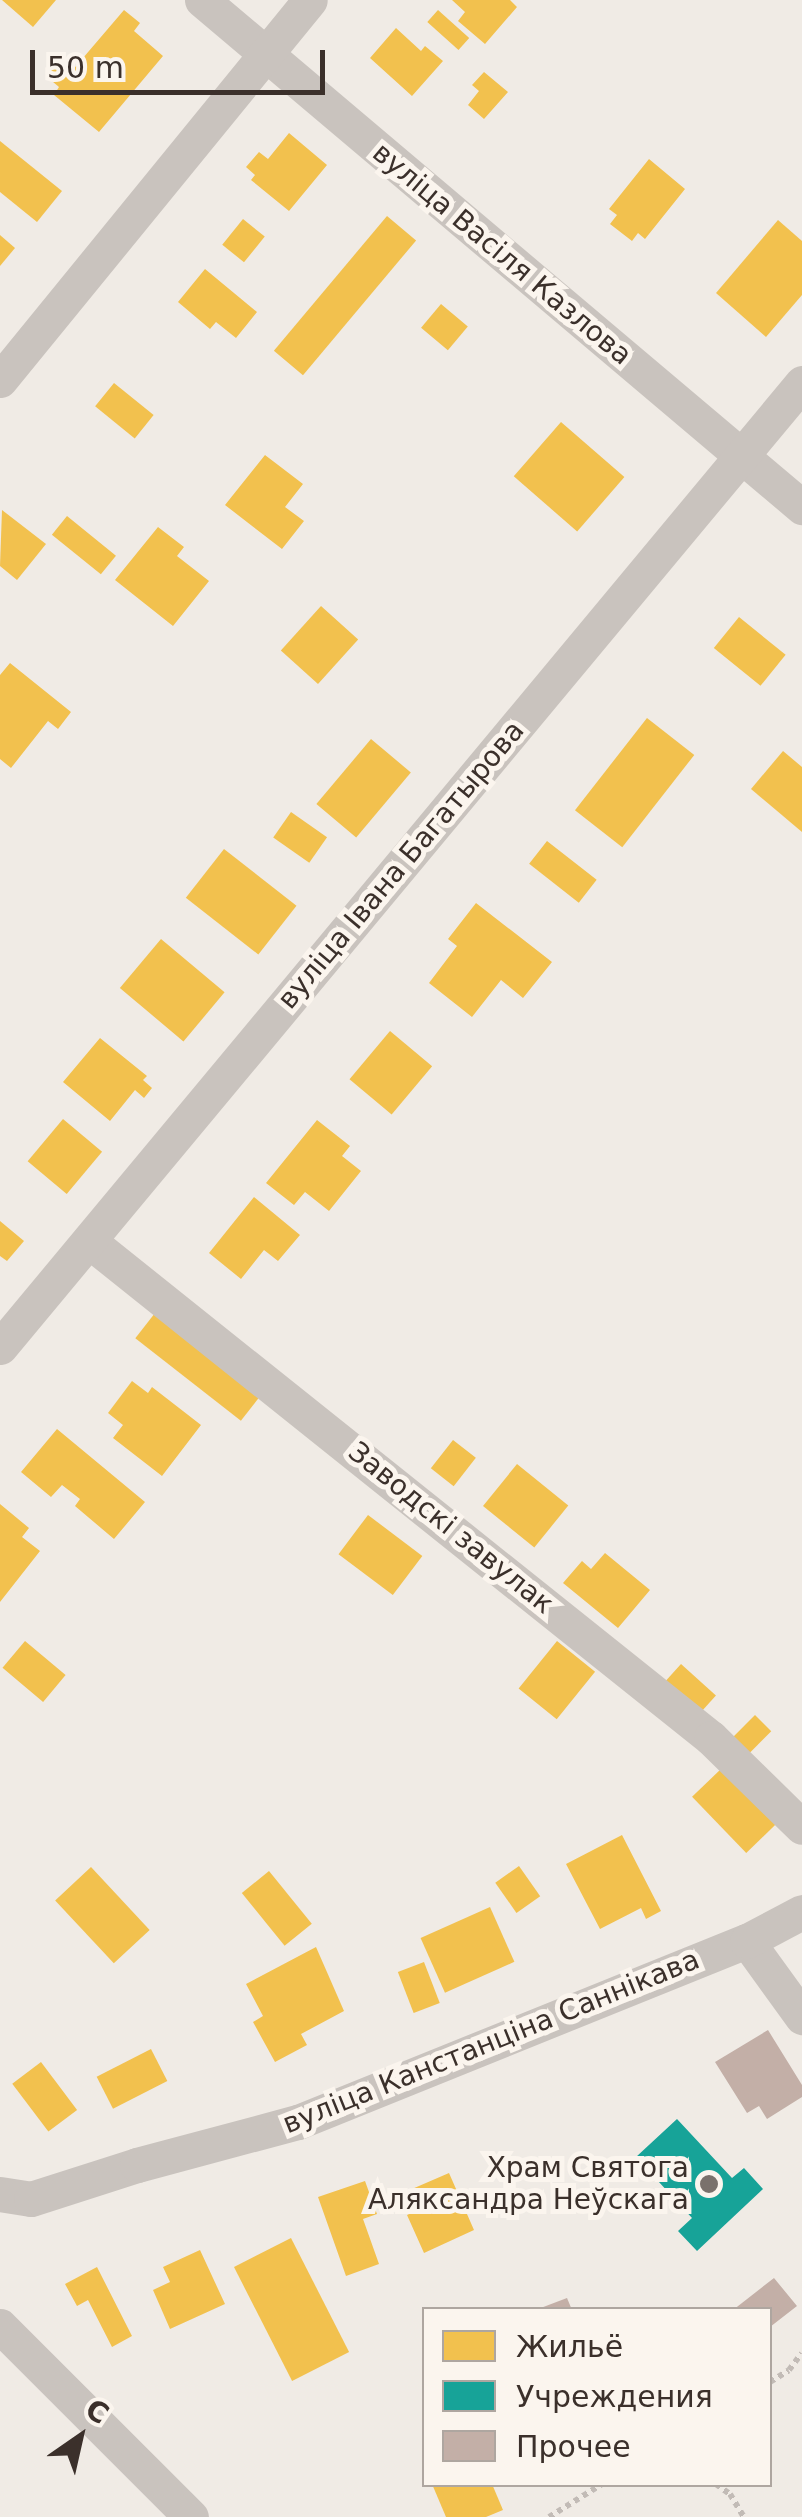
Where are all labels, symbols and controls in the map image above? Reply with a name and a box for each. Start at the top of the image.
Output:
scale bar [35,30,330,92]
text: 50 m [47,50,124,85]
street label: вуліца Васіля Казлова [366,136,638,372]
street label: вуліца Івана Багатырова [271,714,531,1016]
street label: Заводскі завулак [342,1435,560,1621]
street label: вуліца Канстанціна Саннікава [278,1943,704,2141]
place label: Храм Святога Аляксандра Неўскага [368,2151,689,2217]
marker: Храм Святога Аляксандра Неўскага [698,2173,720,2195]
legend [422,2307,772,2487]
text: Жильё [516,2329,623,2364]
text: Учреждения [516,2379,713,2414]
north arrow [30,2387,130,2487]
text: С [79,2392,115,2431]
text: Прочее [516,2429,631,2464]

